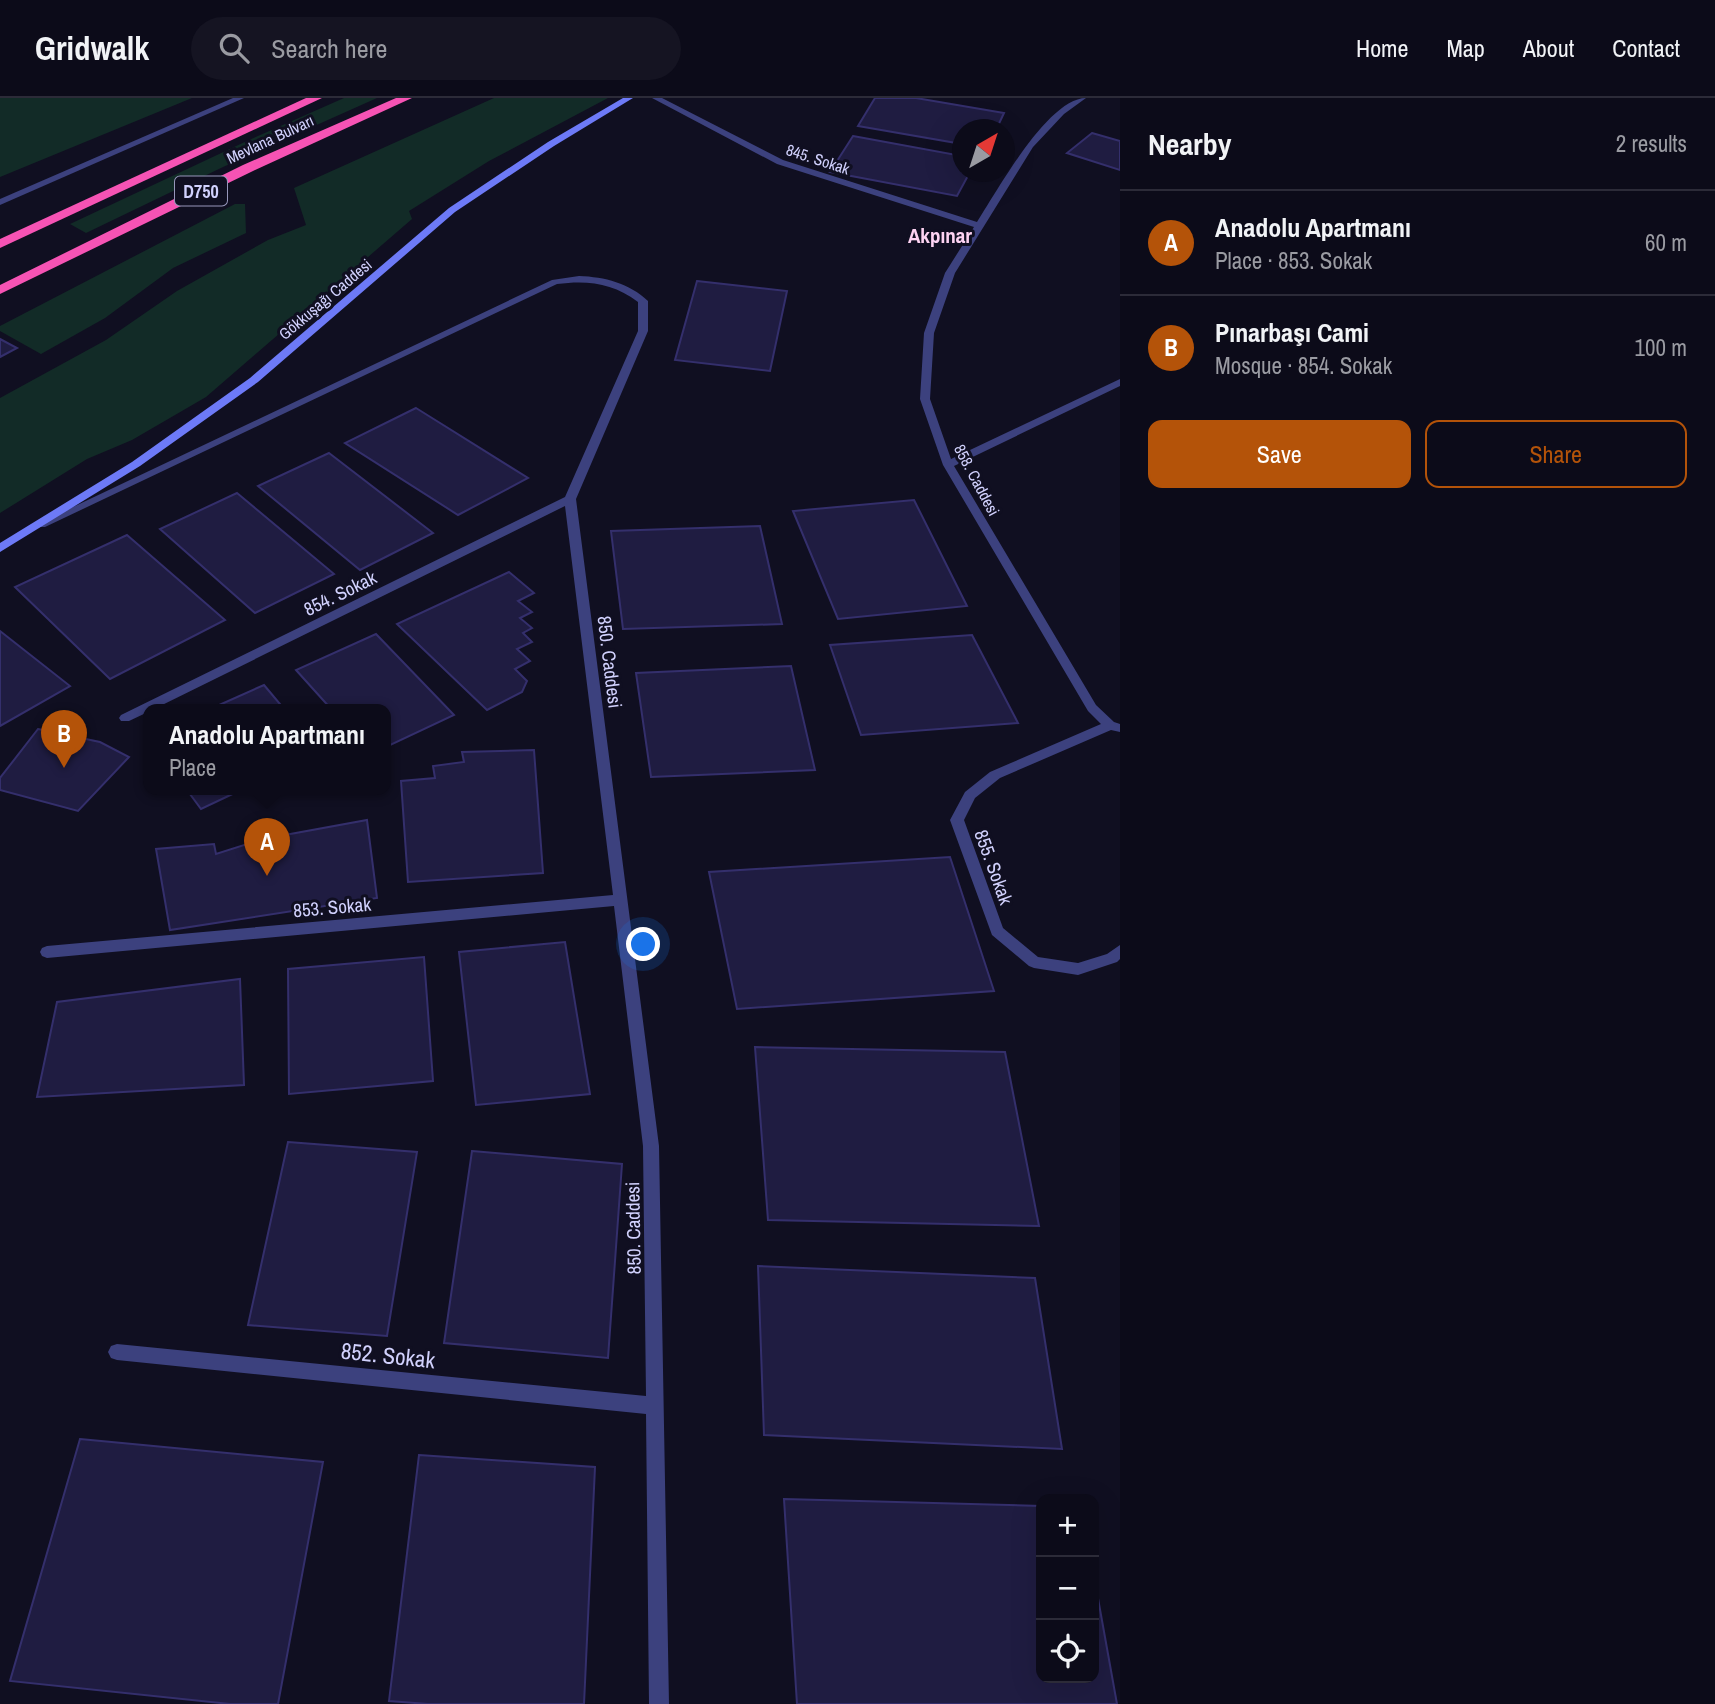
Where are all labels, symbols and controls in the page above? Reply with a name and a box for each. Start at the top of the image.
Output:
search box [191,17,681,80]
text: Gridwalk [35,26,149,70]
icon: search [215,29,253,67]
text: Search here [271,31,387,66]
text: Home [1356,32,1408,64]
text: Map [1446,32,1485,64]
text: About [1523,32,1574,64]
text: Contact [1612,32,1680,64]
street label: Mevlana Bulvarı [223,109,317,169]
north arrow [952,119,1015,182]
text: Nearby [1148,124,1231,164]
text: 2 results [1616,128,1687,159]
street label: 845. Sokak [783,138,853,180]
road number: D750 [175,176,227,206]
text: Anadolu Apartmanı [1215,210,1411,245]
district label: Akpınar [908,221,972,250]
text: A [1164,227,1178,258]
text: 60 m [1645,227,1687,258]
text: Place · 853. Sokak [1215,245,1372,276]
street label: Gökkuşağı Caddesi [274,254,376,344]
text: Pınarbaşı Cami [1215,315,1369,350]
text: B [1164,332,1178,363]
text: 100 m [1635,332,1687,363]
text: Mosque · 854. Sokak [1215,350,1392,381]
button: Save [1148,420,1411,488]
button: Share [1425,420,1687,488]
street label: 858. Caddesi [949,440,1005,520]
street label: 854. Sokak [299,564,381,622]
street label: 850. Caddesi [591,614,629,710]
popup [143,704,391,795]
pin: B [41,710,87,768]
text: Anadolu Apartmanı [169,717,365,752]
text: Place [169,752,216,783]
pin: A [244,818,290,876]
street label: 855. Sokak [968,826,1020,908]
street label: 853. Sokak [292,891,372,923]
your location [626,927,660,961]
street label: 850. Caddesi [619,1181,647,1275]
street label: 852. Sokak [339,1335,437,1375]
map controls [1036,1494,1099,1683]
button: + [1036,1494,1099,1557]
button: − [1036,1557,1099,1620]
button: locate [1036,1620,1099,1683]

